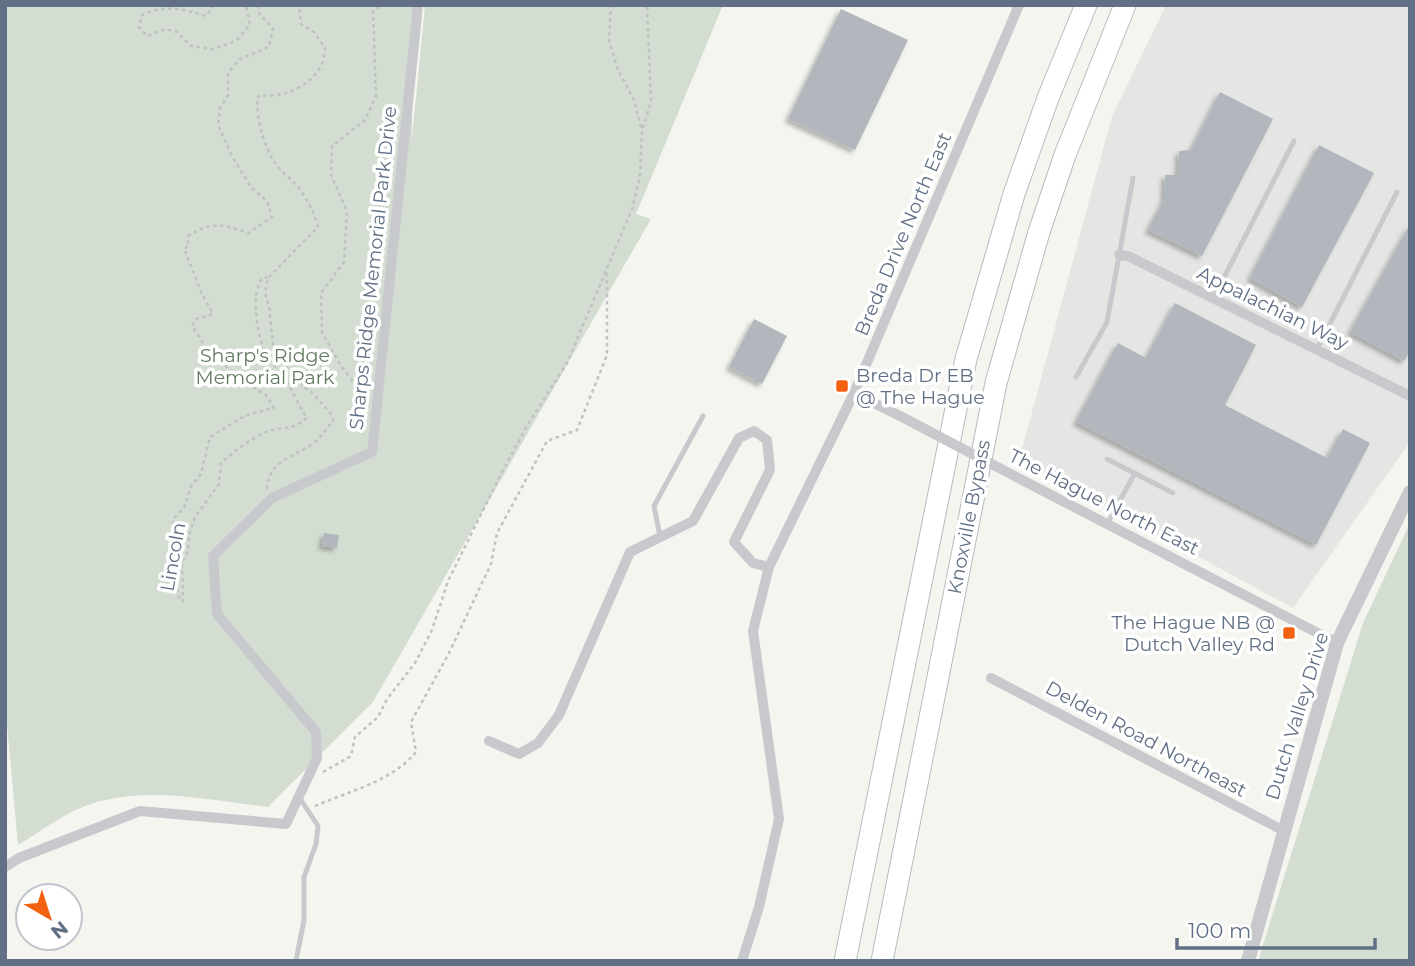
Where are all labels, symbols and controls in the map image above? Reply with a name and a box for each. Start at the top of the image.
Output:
street label: Sharps Ridge Memorial Park Drive [345,105,401,431]
street label: Breda Drive North East [850,129,956,339]
street label: Appalachian Way [1194,261,1353,355]
park label: Sharp's Ridge Memorial Park [196,344,335,389]
place label: Breda Dr EB @ The Hague [856,364,985,409]
marker: Breda Dr EB @ The Hague [834,378,850,394]
street label: Knoxville Bypass [943,438,995,596]
street label: The Hague North East [1005,444,1203,560]
street label: Lincoln [156,521,190,593]
place label: The Hague NB @ Dutch Valley Rd [1112,611,1275,656]
marker: The Hague NB @ Dutch Valley Rd [1281,625,1297,641]
street label: Dutch Valley Drive [1261,629,1333,803]
street label: Delden Road Northeast [1042,676,1251,802]
north arrow [14,882,84,952]
scale bar [1177,906,1375,950]
text: N [46,916,73,944]
text: 100 m [1188,918,1251,943]

